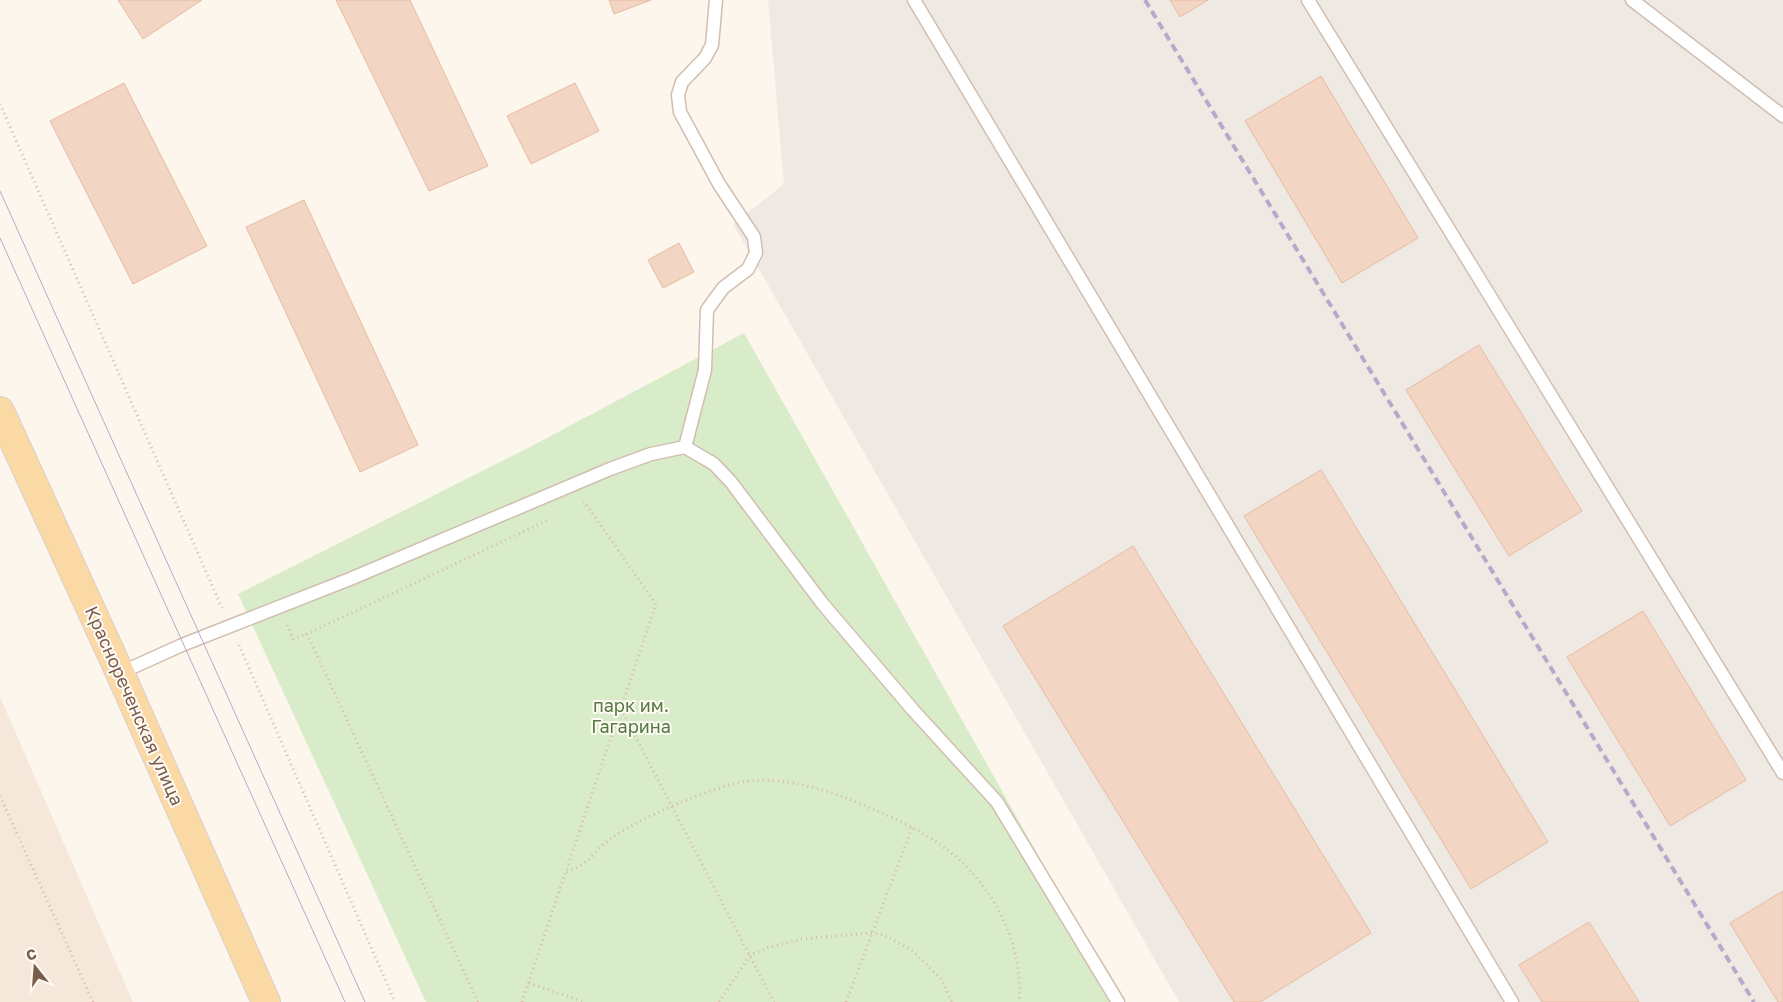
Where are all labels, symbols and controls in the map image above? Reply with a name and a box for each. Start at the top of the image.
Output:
street label: Краснореченская улица [81,602,189,809]
park label: парк им. Гагарина [591,694,671,737]
north arrow [10,942,60,992]
text: С [24,944,38,964]

